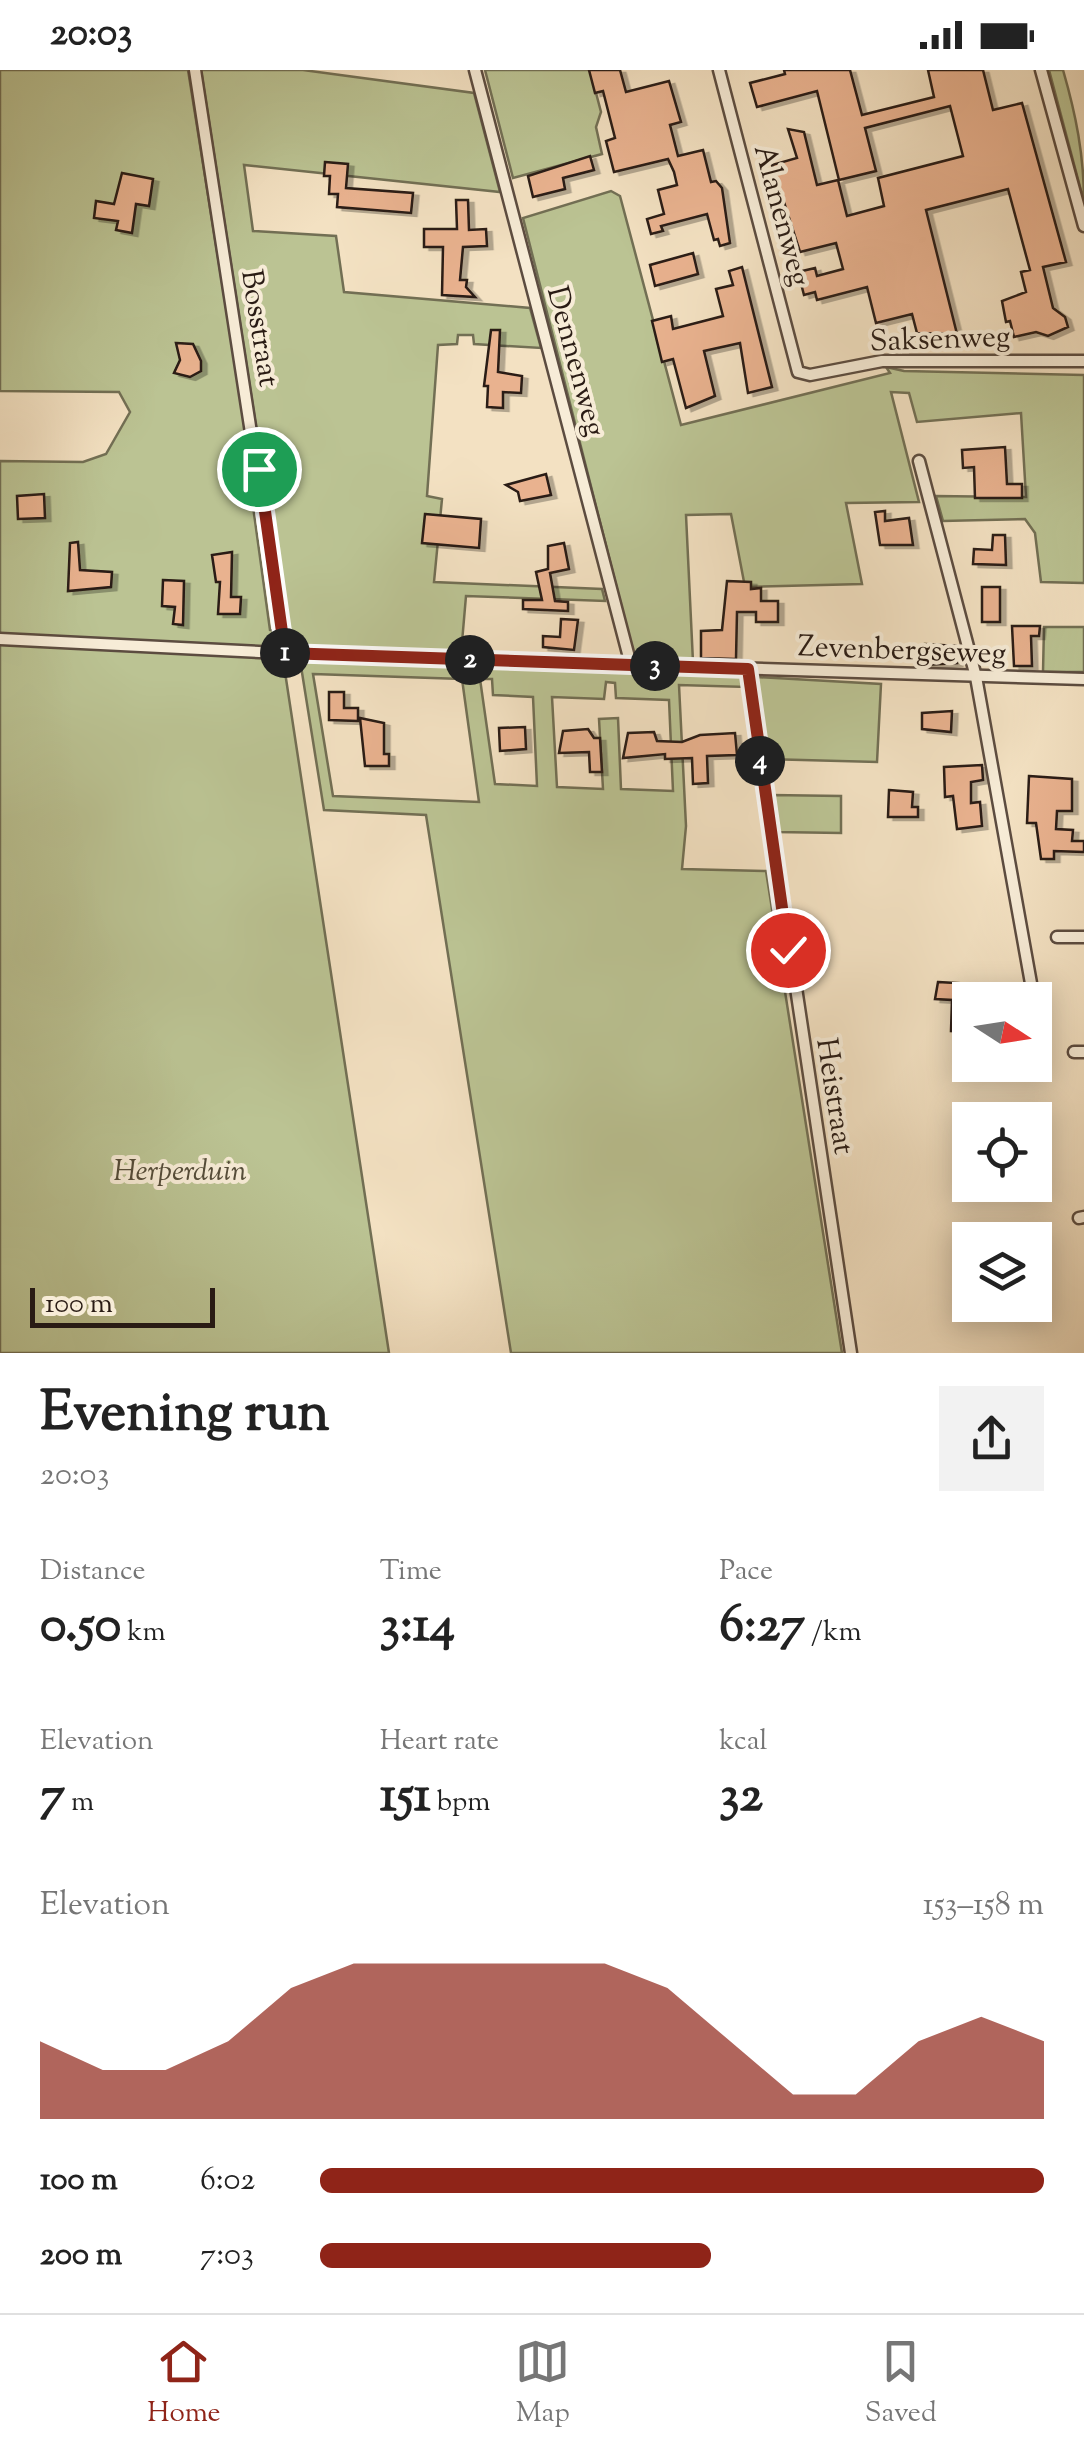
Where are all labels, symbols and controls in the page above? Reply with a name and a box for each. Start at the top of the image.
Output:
text: 20:03 [50,8,132,62]
street label: Alanenweg [741,140,820,291]
street label: Bosstraat [228,267,289,390]
street label: Dennenweg [534,282,615,442]
street label: Saksenweg [869,317,1011,364]
pin [217,427,302,512]
icon: arrive [232,442,287,497]
street label: Zevenbergseweg [797,626,1007,677]
pin: 1 [260,628,310,678]
text: 1 [280,633,290,673]
pin: 2 [445,635,495,685]
text: 2 [463,640,477,680]
pin: 3 [630,641,680,691]
text: 3 [649,646,661,686]
pin: 4 [735,736,785,786]
text: 4 [753,741,767,781]
pin [746,908,831,993]
icon: check [761,923,816,978]
north arrow [952,982,1052,1082]
map controls [952,982,1052,1322]
street label: Heistraat [803,1035,864,1158]
button: locate [952,1102,1052,1202]
park label: Herperduin [113,1151,247,1194]
button: layers [952,1222,1052,1322]
scale bar [30,1283,215,1328]
text: 100 m [45,1285,113,1325]
text: Evening run [40,1376,329,1455]
button: share [939,1386,1044,1491]
text: 20:03 [40,1453,109,1499]
text: Distance [40,1552,146,1592]
text: Time [380,1552,442,1592]
text: Pace [719,1552,773,1592]
text: 0.50 [40,1592,121,1664]
text: 3:14 [380,1592,455,1664]
text: 6:27 [719,1592,805,1664]
text: km [121,1613,166,1653]
text: /km [805,1613,862,1653]
text: Elevation [40,1722,154,1762]
text: Heart rate [380,1722,499,1762]
text: kcal [719,1722,767,1762]
text: 7 [40,1762,65,1834]
text: 151 [380,1762,431,1834]
text: 32 [719,1762,763,1834]
text: m [65,1783,94,1823]
text: bpm [431,1783,490,1823]
text: Elevation [40,1883,170,1929]
text: 153–158 m [923,1883,1044,1929]
text: 100 m [40,2158,118,2204]
text: 6:02 [200,2158,255,2204]
text: 200 m [40,2233,122,2279]
text: 7:03 [200,2233,254,2279]
tab: Home [147,2334,221,2434]
tab: Map [515,2334,570,2434]
tab: Saved [865,2334,937,2434]

